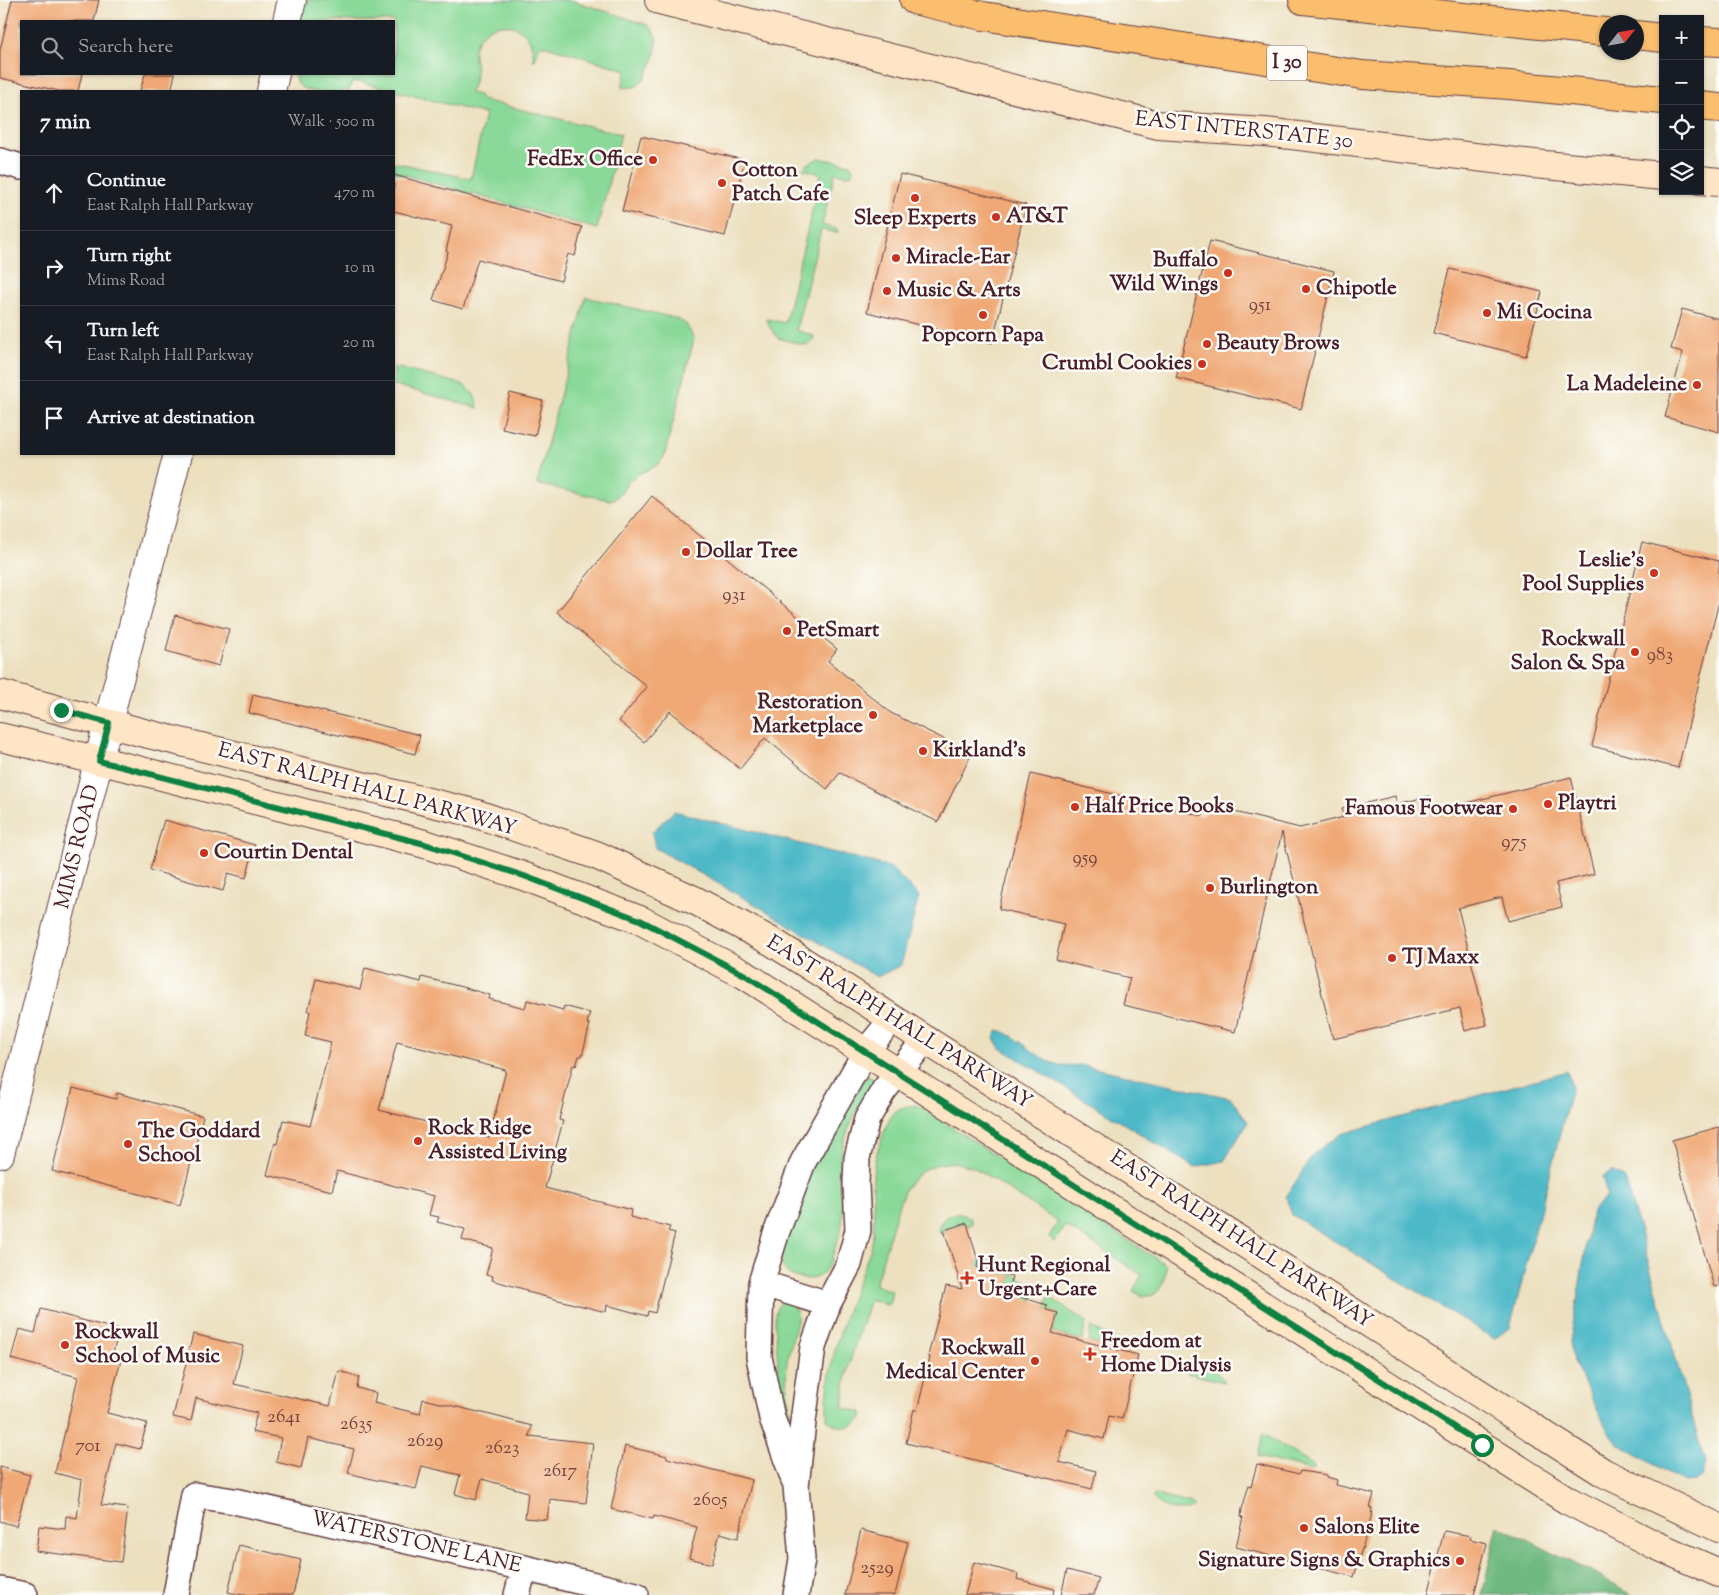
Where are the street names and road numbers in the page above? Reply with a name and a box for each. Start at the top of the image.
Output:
road number: I 30 [1267,46,1307,80]
street label: EAST INTERSTATE 30 [1134,105,1354,157]
street label: EAST RALPH HALL PARKWAY [214,736,520,844]
street label: MIMS ROAD [48,782,108,912]
street label: EAST RALPH HALL PARKWAY [760,929,1038,1117]
street label: EAST RALPH HALL PARKWAY [1103,1143,1379,1337]
street label: WATERSTONE LANE [308,1504,525,1582]

